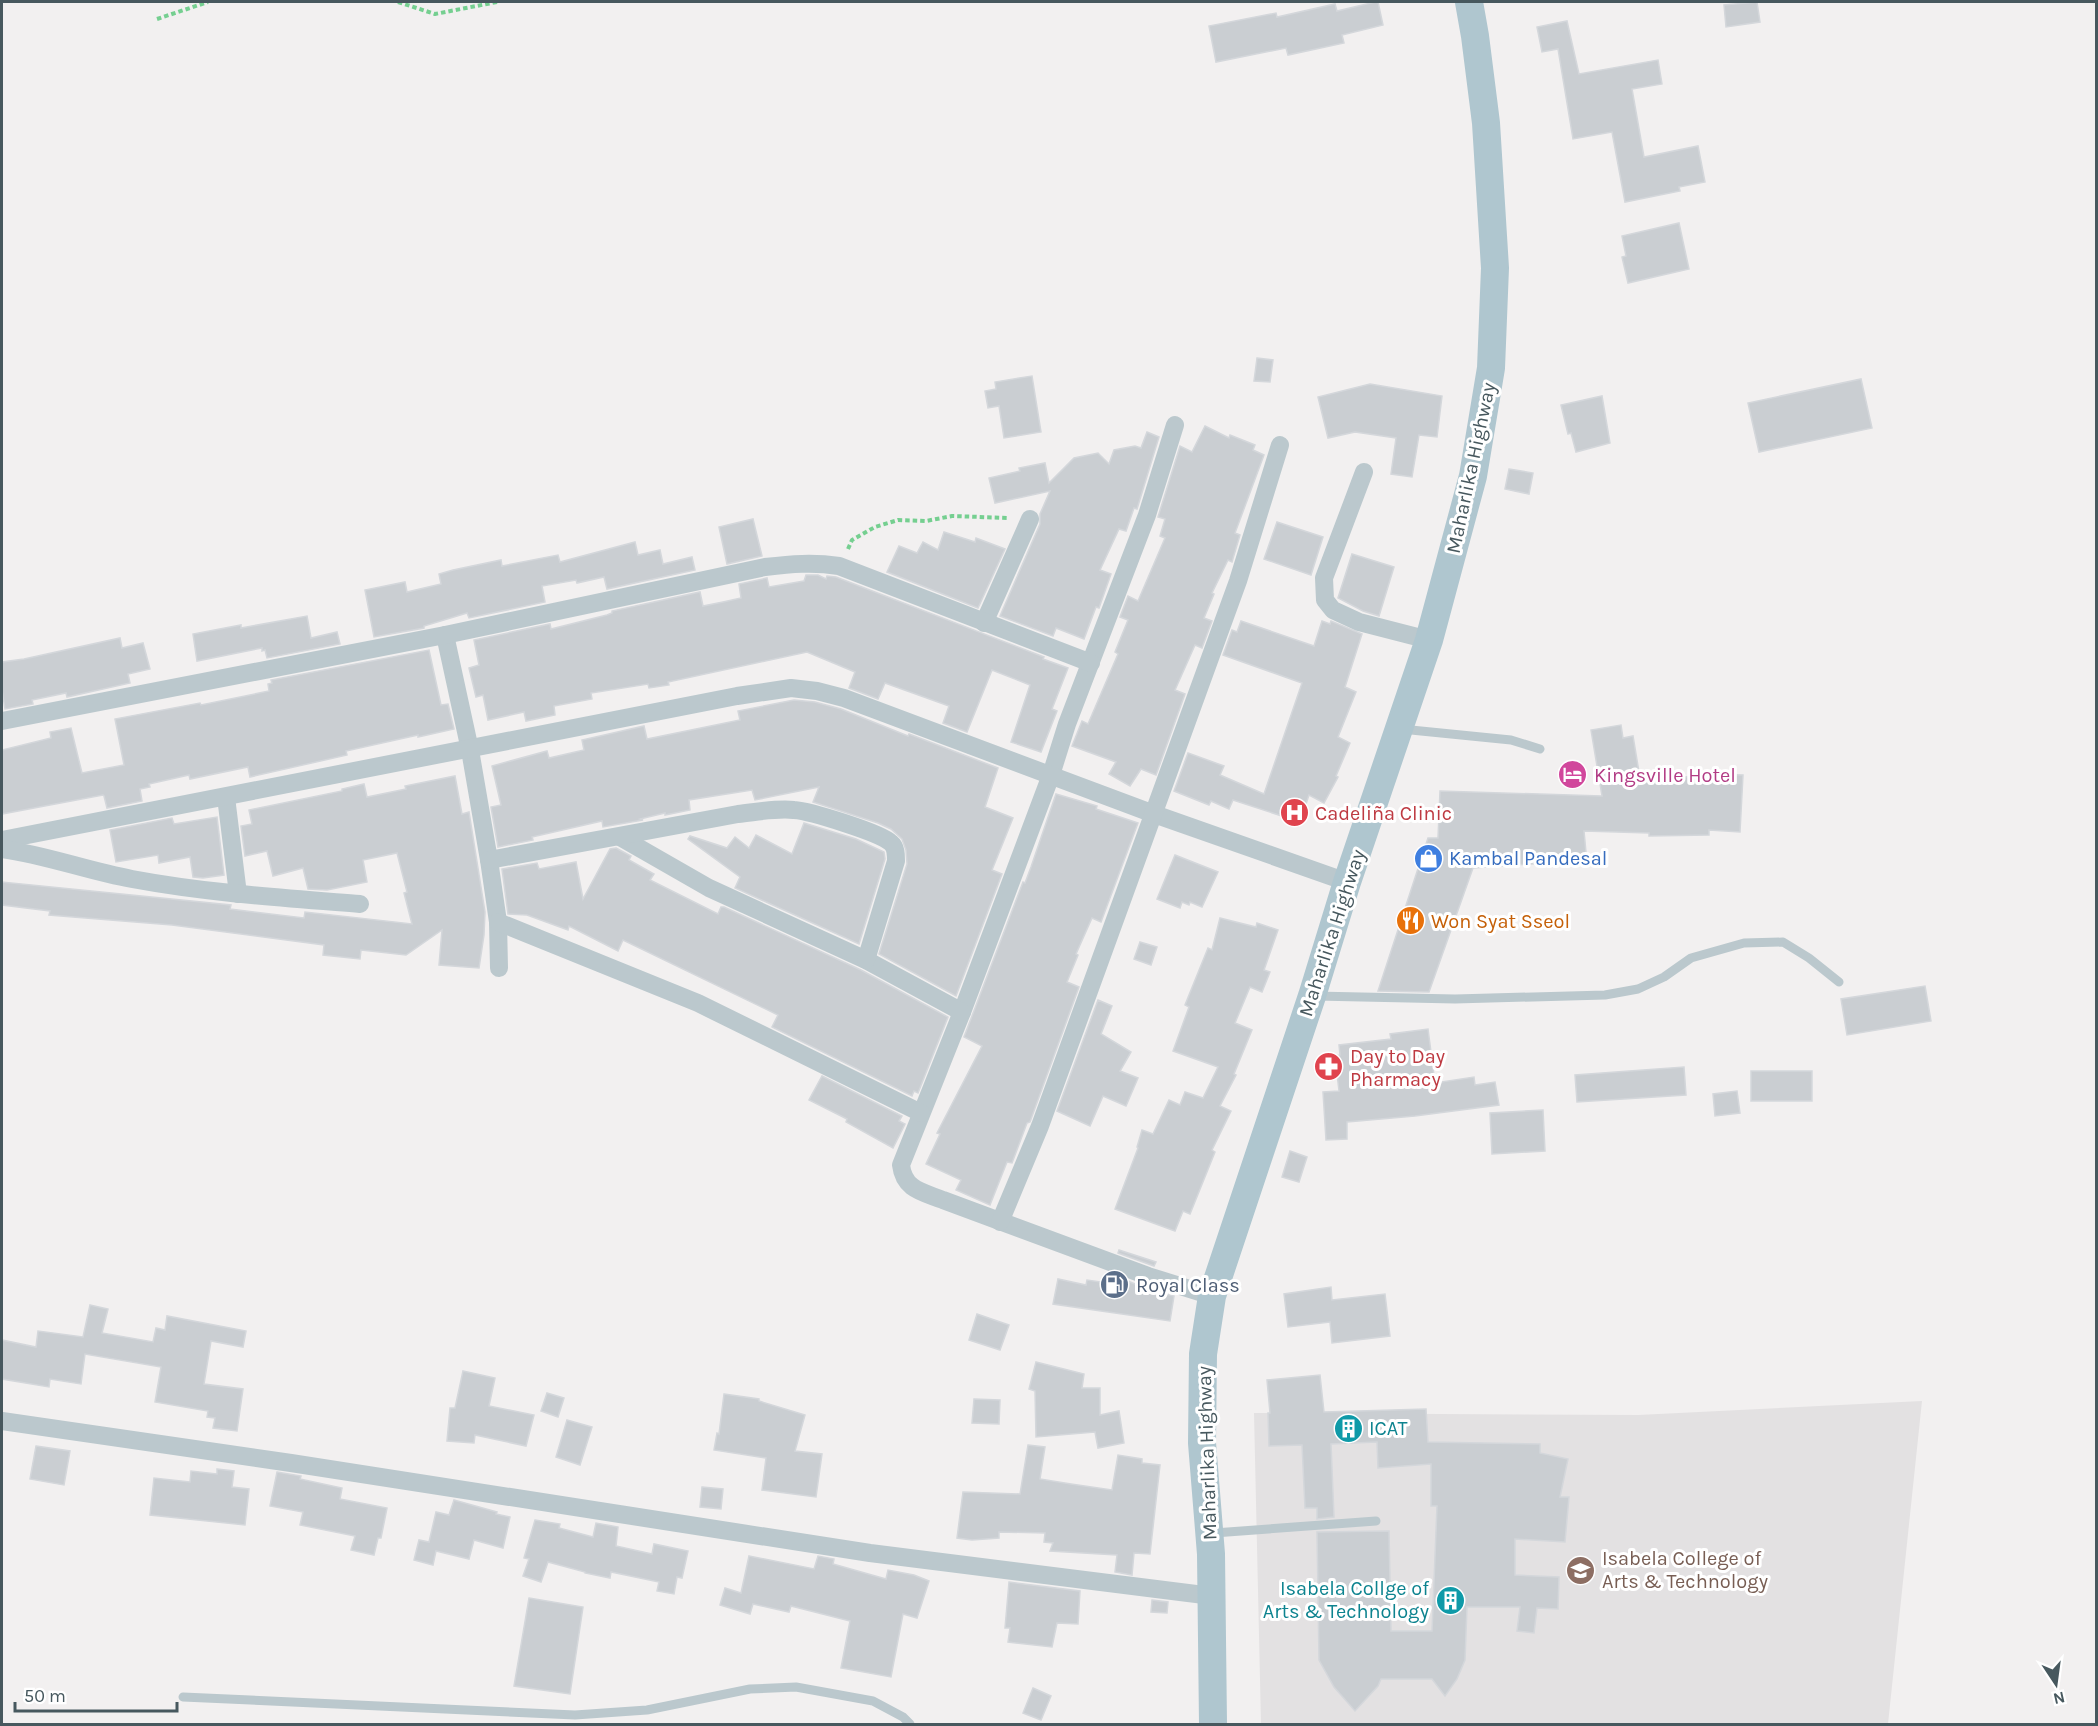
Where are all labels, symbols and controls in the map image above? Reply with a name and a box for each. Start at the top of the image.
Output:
street label: Maharlika Highway [1442,380,1500,556]
hotel icon: Kingsville Hotel [1557,759,1589,791]
place label: Kingsville Hotel [1594,764,1736,787]
hospital icon: Cadeliña Clinic [1278,797,1310,829]
place label: Cadeliña Clinic [1315,802,1452,825]
shop icon: Kambal Pandesal [1412,842,1444,874]
street label: Maharlika Highway [1294,847,1370,1019]
place label: Kambal Pandesal [1449,847,1607,870]
restaurant icon: Won Syat Sseol [1394,905,1426,937]
place label: Won Syat Sseol [1431,910,1570,933]
place label: Day to Day Pharmacy [1350,1045,1445,1091]
pharmacy icon: Day to Day Pharmacy [1313,1051,1345,1083]
fuel station icon: Royal Class [1099,1269,1131,1301]
place label: Royal Class [1136,1274,1240,1297]
street label: Maharlika Highway [1192,1365,1222,1541]
building icon: ICAT [1332,1412,1364,1444]
place label: ICAT [1369,1417,1408,1440]
place label: Isabela College of Arts & Technology [1602,1547,1768,1593]
school or university icon: Isabela College of Arts & Technology [1565,1554,1597,1586]
place label: Isabela Collge of Arts & Technology [1263,1577,1429,1623]
building icon: Isabela Collge of Arts & Technology [1434,1584,1466,1616]
north arrow [2026,1654,2086,1714]
scale bar [15,1675,177,1713]
text: 50 m [24,1685,66,1707]
text: N [2052,1688,2067,1709]

